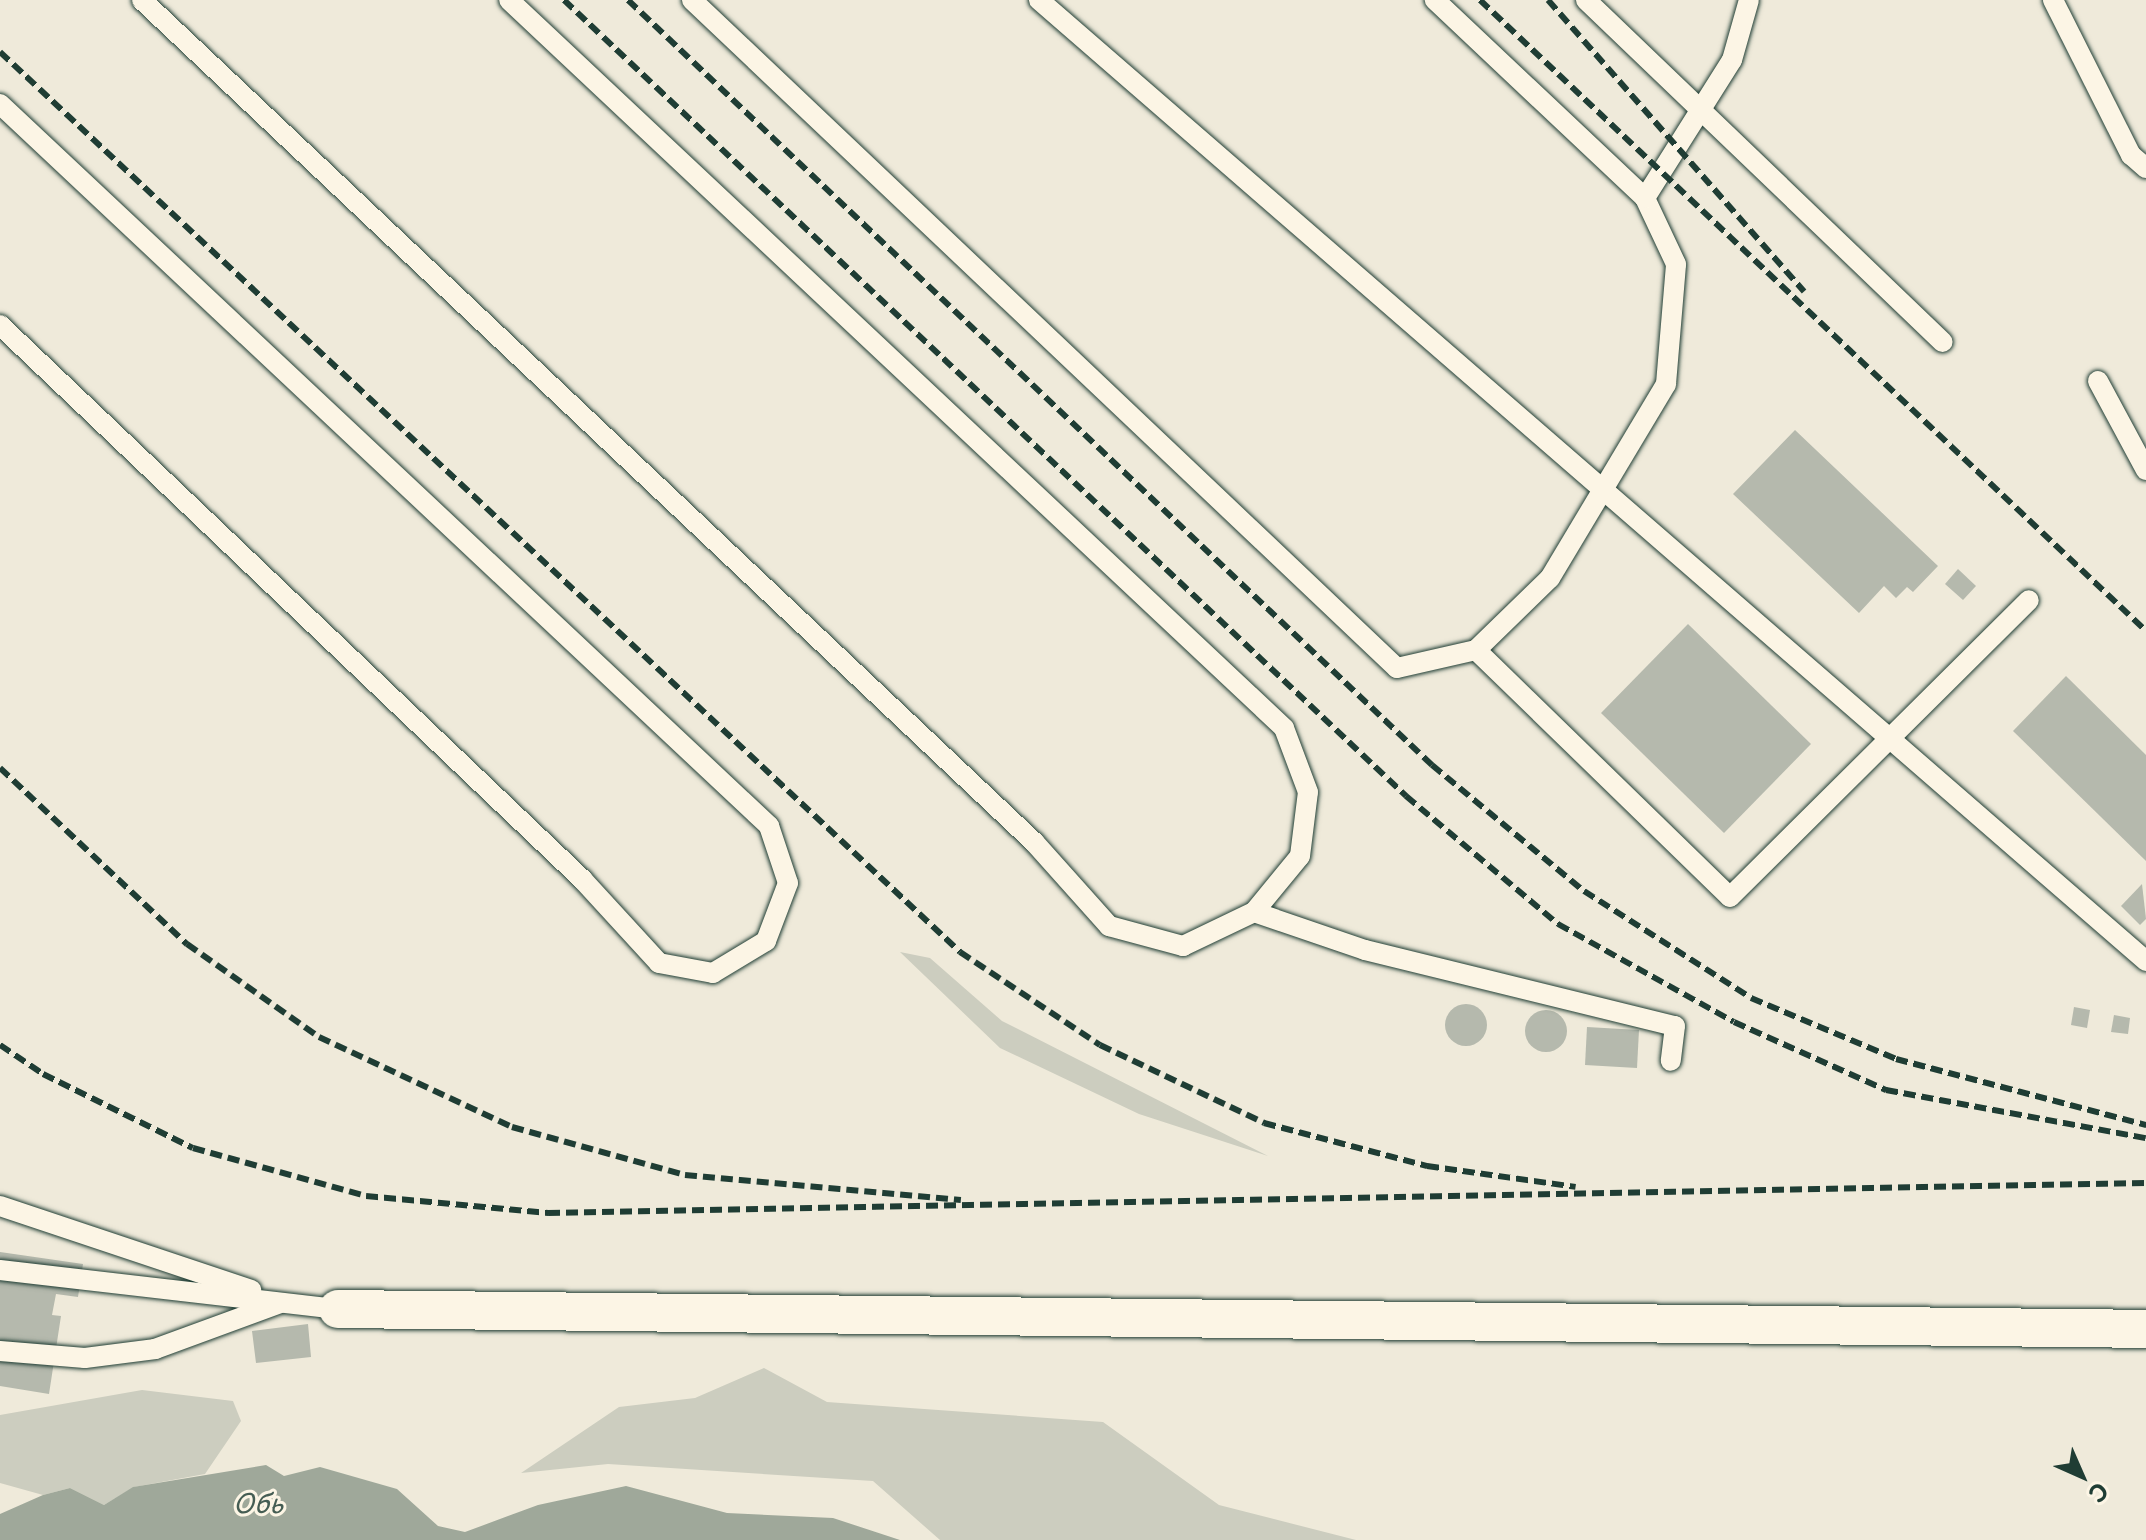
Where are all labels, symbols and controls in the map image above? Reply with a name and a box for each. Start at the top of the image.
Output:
north arrow [2042,1436,2122,1516]
text: С [2082,1476,2117,1511]
water label: Обь [233,1487,283,1519]

